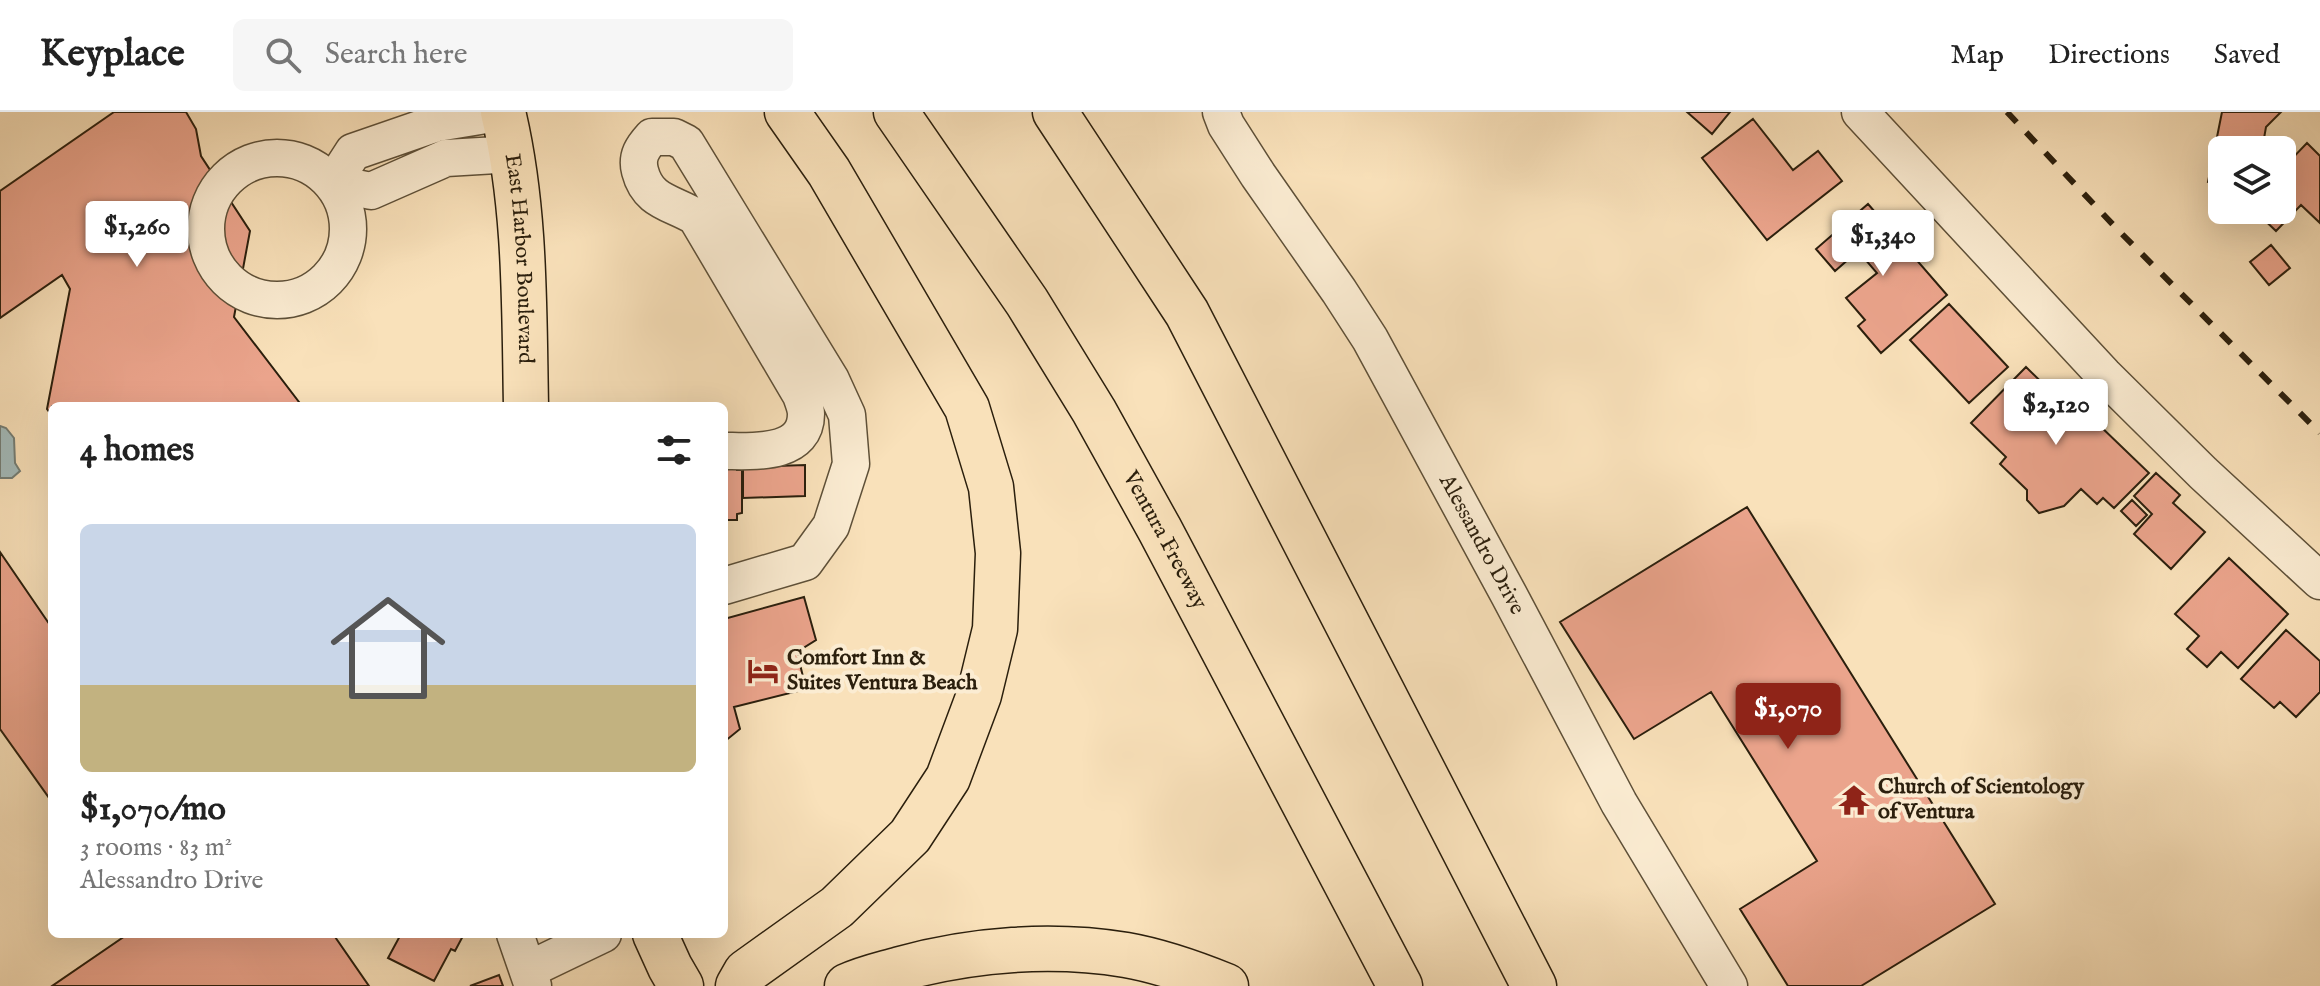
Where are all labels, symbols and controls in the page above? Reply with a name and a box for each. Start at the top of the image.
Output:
search box [233,19,793,91]
text: Keyplace [40,31,185,79]
icon: search [261,33,305,77]
text: Search here [325,36,468,74]
text: Map [1950,38,2004,73]
text: Directions [2048,38,2170,73]
text: Saved [2214,38,2280,73]
map controls [2208,136,2296,224]
button: layers [2208,136,2296,224]
street label: East Harbor Boulevard [498,152,539,364]
pin: $1,260 [72,201,202,269]
text: $1,260 [104,210,170,243]
pin: $1,340 [1818,210,1948,278]
text: $1,340 [1850,219,1916,252]
pin: $2,120 [1991,379,2121,447]
text: $2,120 [2022,388,2090,421]
icon: filters [652,428,696,472]
text: 4 homes [80,429,194,472]
street label: Ventura Freeway [1116,465,1213,614]
street label: Alessandro Drive [1432,469,1531,620]
icon: home [316,576,460,720]
place label: Comfort Inn & Suites Ventura Beach [787,644,978,697]
hotel icon: Comfort Inn & Suites Ventura Beach [746,654,780,688]
pin: $1,070 [1723,683,1853,751]
text: $1,070 [1754,692,1822,725]
place label: Church of Scientology of Ventura [1878,773,2085,826]
temple icon: Church of Scientology of Ventura [1837,783,1871,817]
text: $1,070/mo [80,788,226,831]
text: 3 rooms · 83 m² [80,831,232,864]
text: Alessandro Drive [80,864,264,897]

